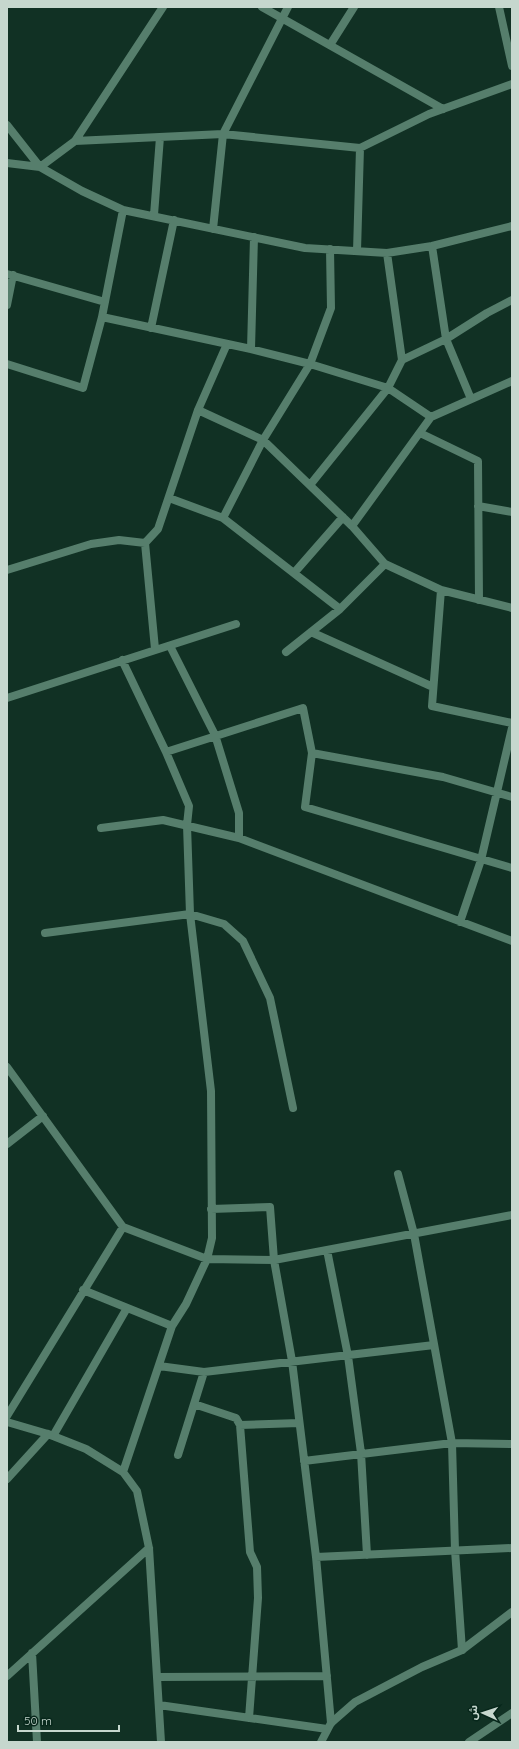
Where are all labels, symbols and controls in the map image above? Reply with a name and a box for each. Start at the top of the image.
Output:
north arrow [463,1693,503,1733]
text: ش [466,1705,480,1720]
scale bar [18,1707,119,1733]
text: 50 m [24,1713,52,1728]

